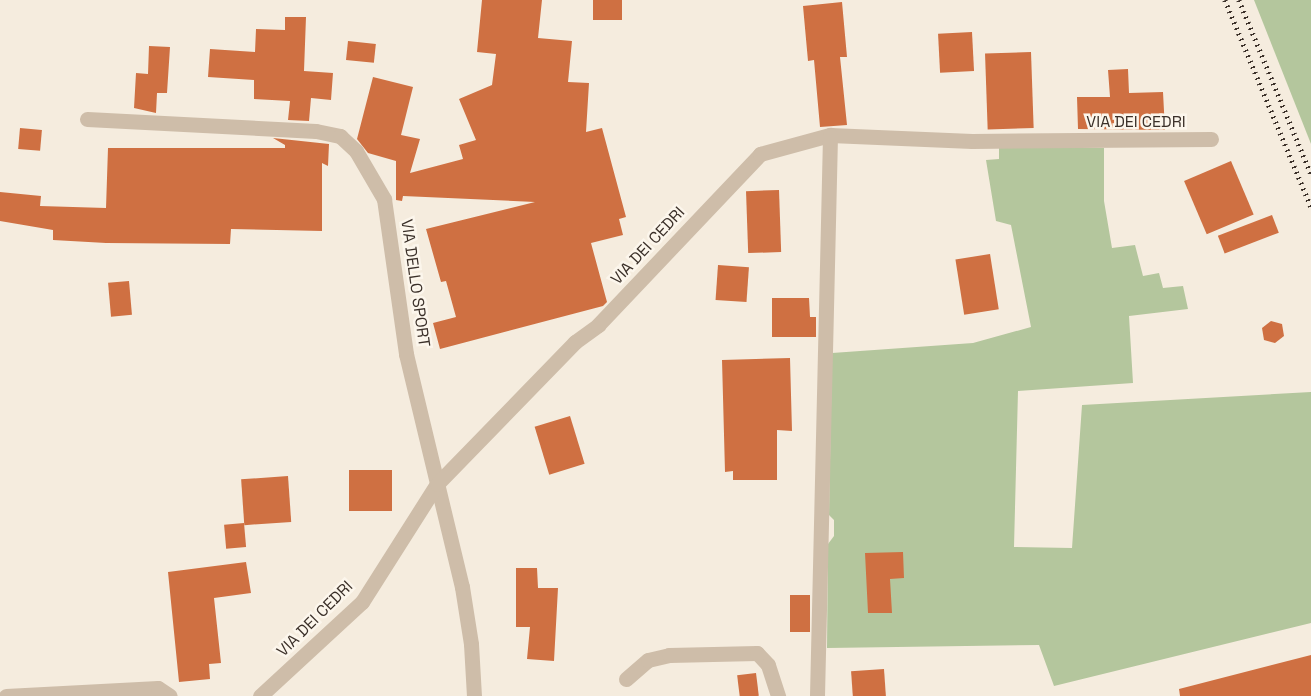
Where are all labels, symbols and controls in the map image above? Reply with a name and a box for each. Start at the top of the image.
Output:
street label: VIA DEI CEDRI [1086,112,1186,132]
street label: VIA DEI CEDRI [607,203,689,289]
street label: VIA DELLO SPORT [397,218,433,348]
street label: VIA DEI CEDRI [273,577,357,661]

